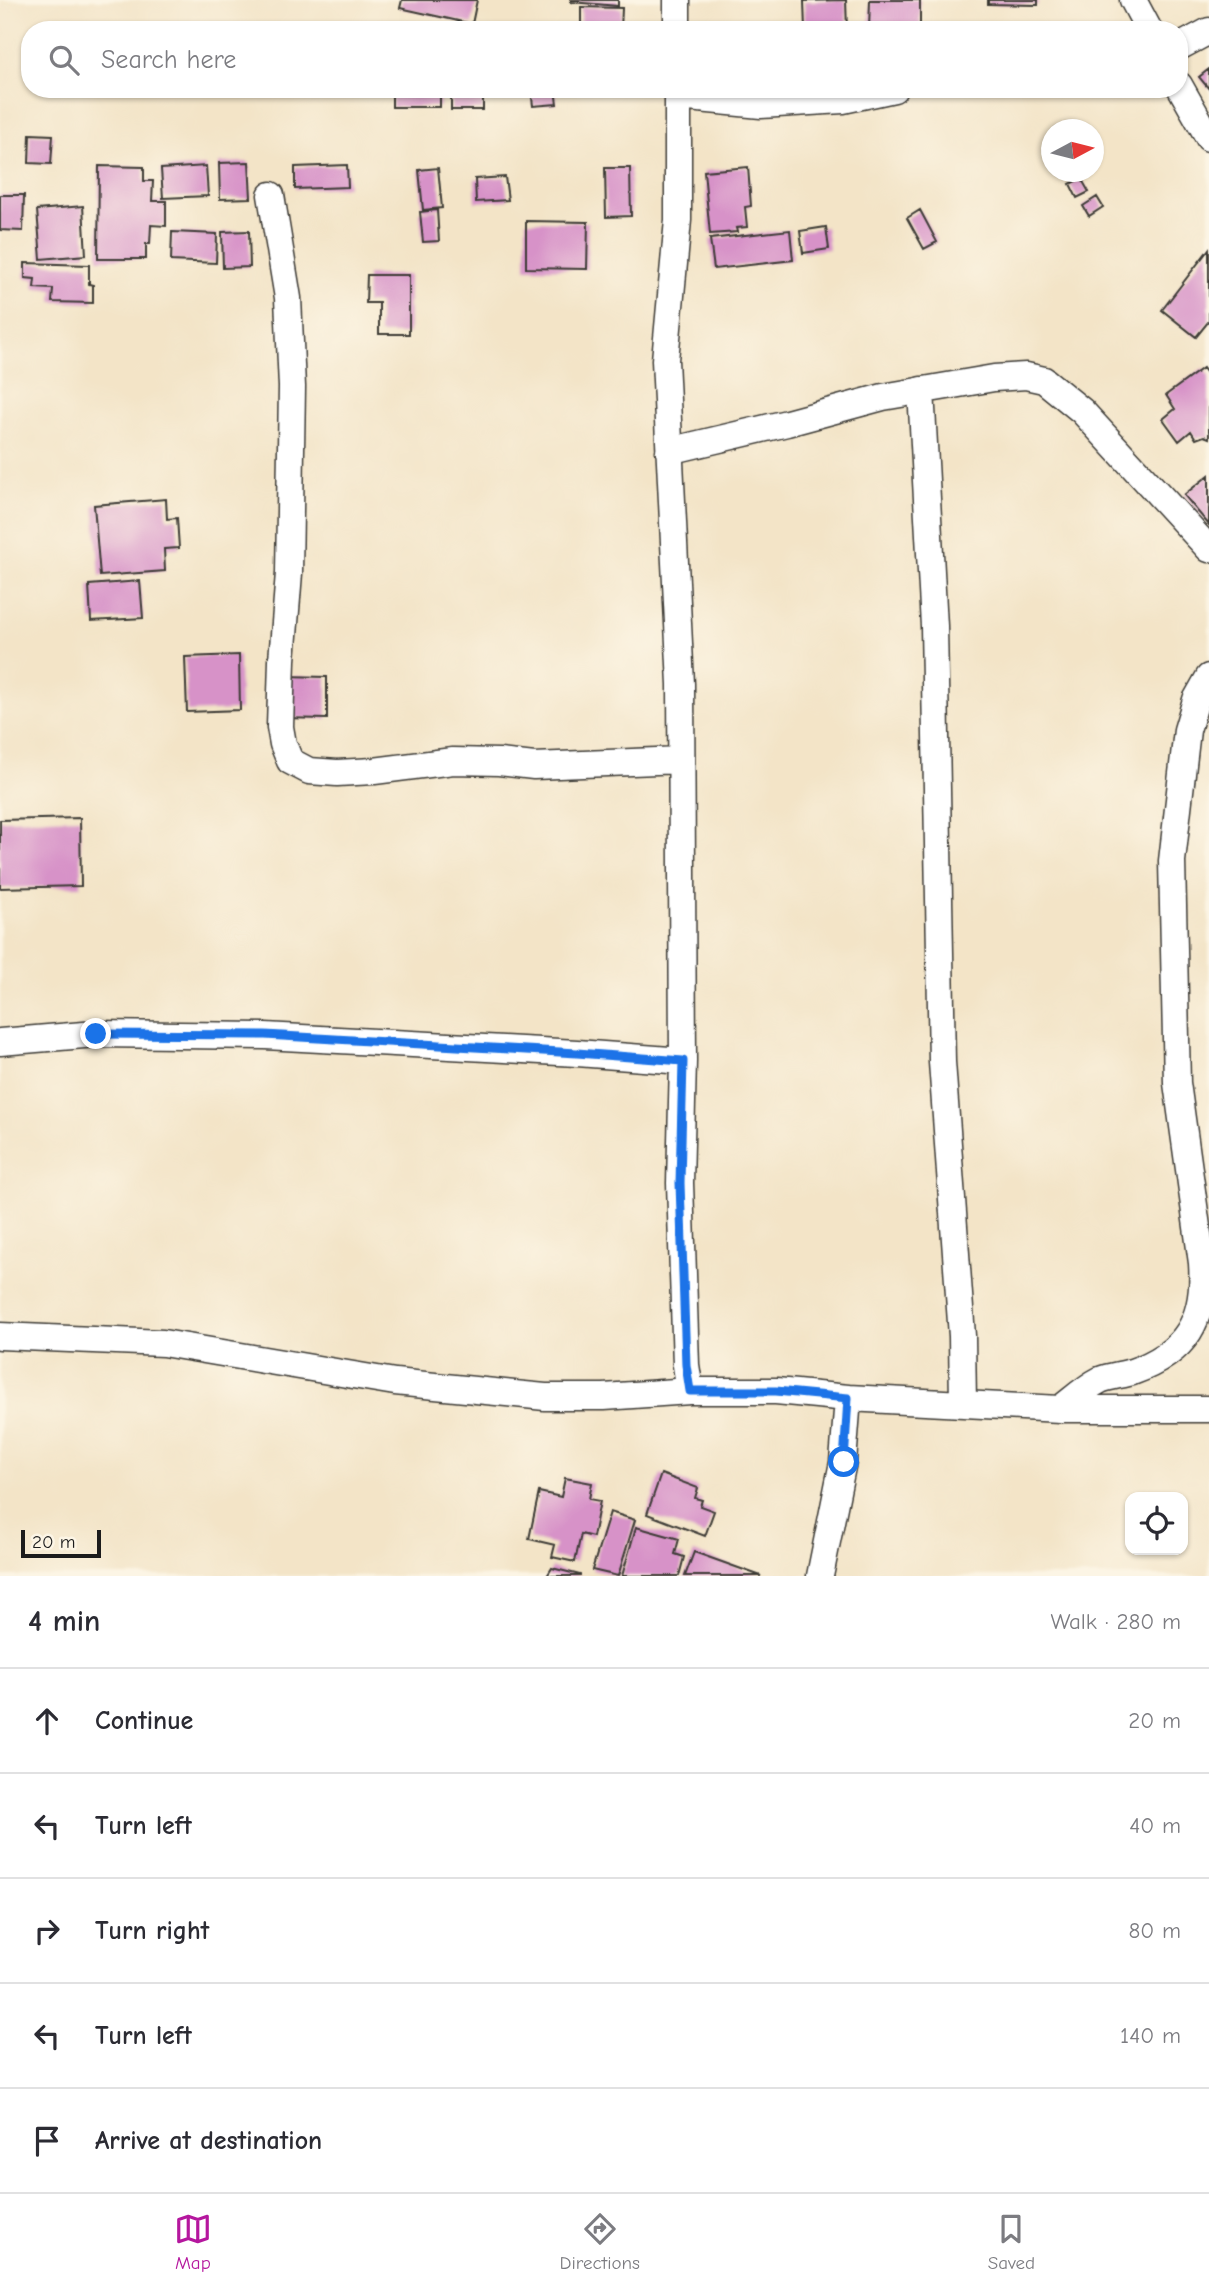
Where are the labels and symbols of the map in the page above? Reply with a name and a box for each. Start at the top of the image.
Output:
north arrow [1041,119,1104,182]
route end [80,1018,111,1049]
route start [828,1446,859,1477]
scale bar [21,1527,102,1559]

